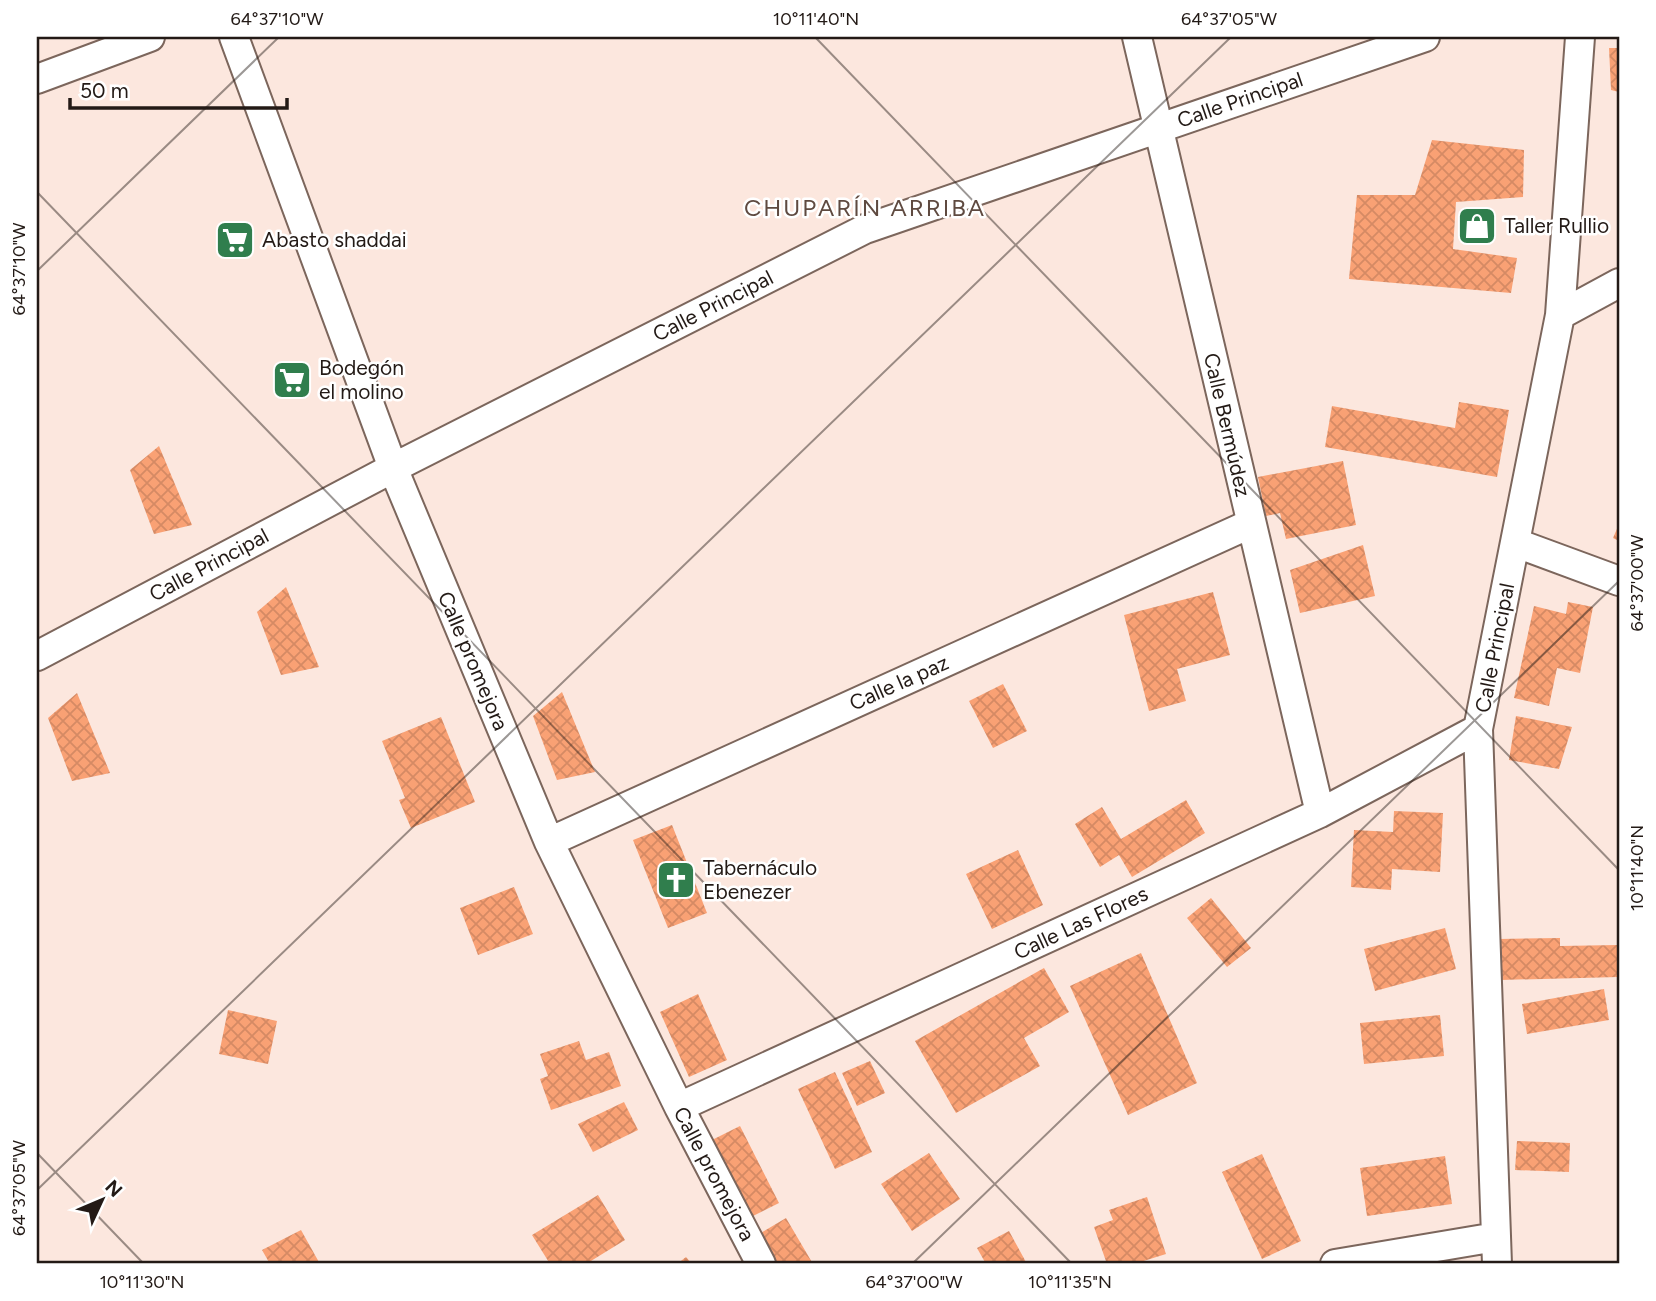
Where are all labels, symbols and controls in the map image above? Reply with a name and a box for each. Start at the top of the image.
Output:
text: 64°37'10"W [230,8,324,30]
text: 10°11'40"N [773,8,859,30]
text: 64°37'05"W [1181,8,1278,30]
scale bar [70,66,287,110]
street label: Calle Principal [1174,66,1306,133]
text: 50 m [80,78,129,103]
district label: CHUPARÍN ARRIBA [744,193,986,222]
shop icon: Taller Rullio [1456,205,1498,247]
place label: Taller Rullio [1504,213,1609,238]
supermarket icon: Abasto shaddai [214,219,256,261]
text: 64°37'10"W [8,222,30,316]
place label: Abasto shaddai [262,227,407,252]
street label: Calle Principal [649,265,777,347]
street label: Calle Bermúdez [1199,351,1256,499]
place label: Bodegón el molino [319,355,404,404]
supermarket icon: Bodegón el molino [271,359,313,401]
street label: Calle Principal [145,523,273,606]
text: 64°37'00"W [1626,534,1648,632]
street label: Calle Principal [1470,581,1519,715]
street label: Calle promejora [433,588,514,734]
street label: Calle la paz [845,650,952,715]
text: 10°11'40"N [1626,825,1648,911]
place label: Tabernáculo Ebenezer [703,855,817,904]
church icon: Tabernáculo Ebenezer [655,859,697,901]
street label: Calle Las Flores [1010,881,1152,964]
street label: Calle promejora [669,1102,760,1245]
text: 64°37'05"W [8,1139,30,1236]
north arrow [66,1164,136,1234]
text: N [100,1175,127,1202]
text: 10°11'30"N [99,1271,185,1293]
text: 64°37'00"W [865,1271,963,1293]
text: 10°11'35"N [1028,1271,1112,1293]

